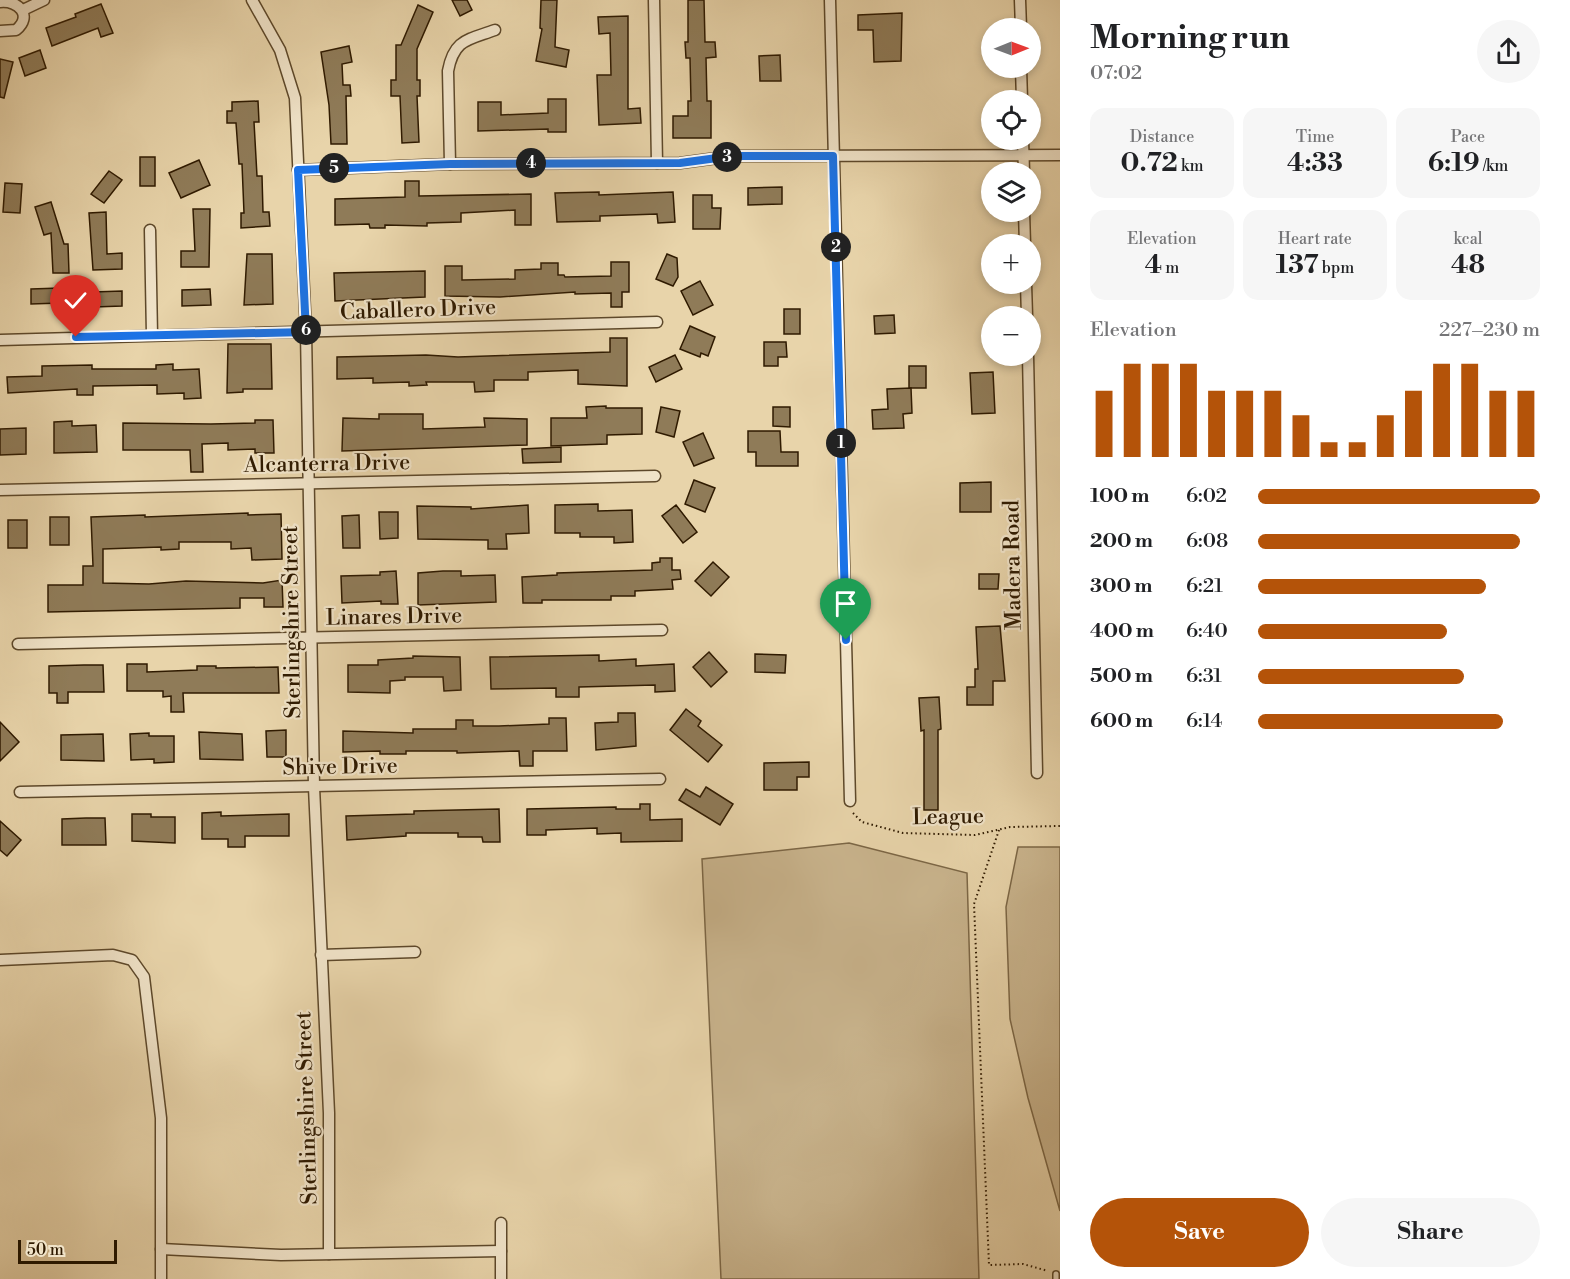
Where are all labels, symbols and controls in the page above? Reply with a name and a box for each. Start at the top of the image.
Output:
north arrow [981,18,1041,78]
map controls [981,18,1041,366]
text: Morning run [1090,18,1290,59]
button: share [1477,20,1540,83]
text: 07:02 [1090,61,1142,86]
button: locate [981,90,1041,150]
text: Distance [1130,127,1194,147]
text: Time [1296,127,1334,147]
text: Pace [1451,127,1485,147]
pin: 3 [712,142,742,172]
text: 3 [722,147,732,167]
text: 0.72 [1121,147,1178,179]
text: 4:33 [1287,147,1343,179]
text: 6:19 [1428,147,1480,179]
pin: 4 [516,148,546,178]
pin: 5 [319,153,349,183]
text: 4 [526,153,536,173]
text: km [1178,156,1203,176]
text: /km [1480,156,1508,176]
text: 5 [329,158,339,178]
button: layers [981,162,1041,222]
text: Elevation [1127,229,1197,249]
text: Heart rate [1278,229,1352,249]
text: kcal [1453,229,1483,249]
pin: 2 [821,232,851,262]
button: + [981,234,1041,294]
text: 2 [831,237,841,257]
text: 4 [1145,249,1162,281]
text: 137 [1276,249,1319,281]
text: 48 [1451,249,1485,281]
text: m [1162,258,1179,278]
text: bpm [1319,258,1354,278]
pin [50,275,101,337]
icon: check [59,284,92,317]
street label: Caballero Drive [339,294,497,326]
button: − [981,306,1041,366]
pin: 6 [291,315,321,345]
text: Elevation [1090,318,1177,343]
text: 227–230 m [1439,318,1540,343]
text: 6 [301,320,311,340]
pin: 1 [826,428,856,458]
text: 1 [837,433,845,453]
street label: Alcanterra Drive [242,449,411,479]
text: 100 m [1090,484,1149,509]
text: 6:02 [1186,484,1227,509]
street label: Madera Road [998,499,1028,630]
street label: Sterlingshire Street [277,525,307,719]
text: 200 m [1090,529,1153,554]
text: 6:08 [1186,529,1228,554]
text: 300 m [1090,574,1153,599]
text: 6:21 [1186,574,1223,599]
pin [820,578,871,640]
icon: arrive [829,587,862,620]
street label: Linares Drive [325,602,463,632]
text: 400 m [1090,619,1154,644]
text: 6:40 [1186,619,1228,644]
text: 500 m [1090,664,1153,689]
text: 6:31 [1186,664,1222,689]
text: 600 m [1090,709,1153,734]
text: 6:14 [1186,709,1222,734]
street label: Shive Drive [282,752,398,782]
street label: League [912,803,984,831]
street label: Sterlingshire Street [290,1011,324,1205]
button: Save [1090,1198,1309,1267]
button: Share [1321,1198,1540,1267]
scale bar [18,1237,117,1264]
text: 50 m [27,1240,64,1260]

